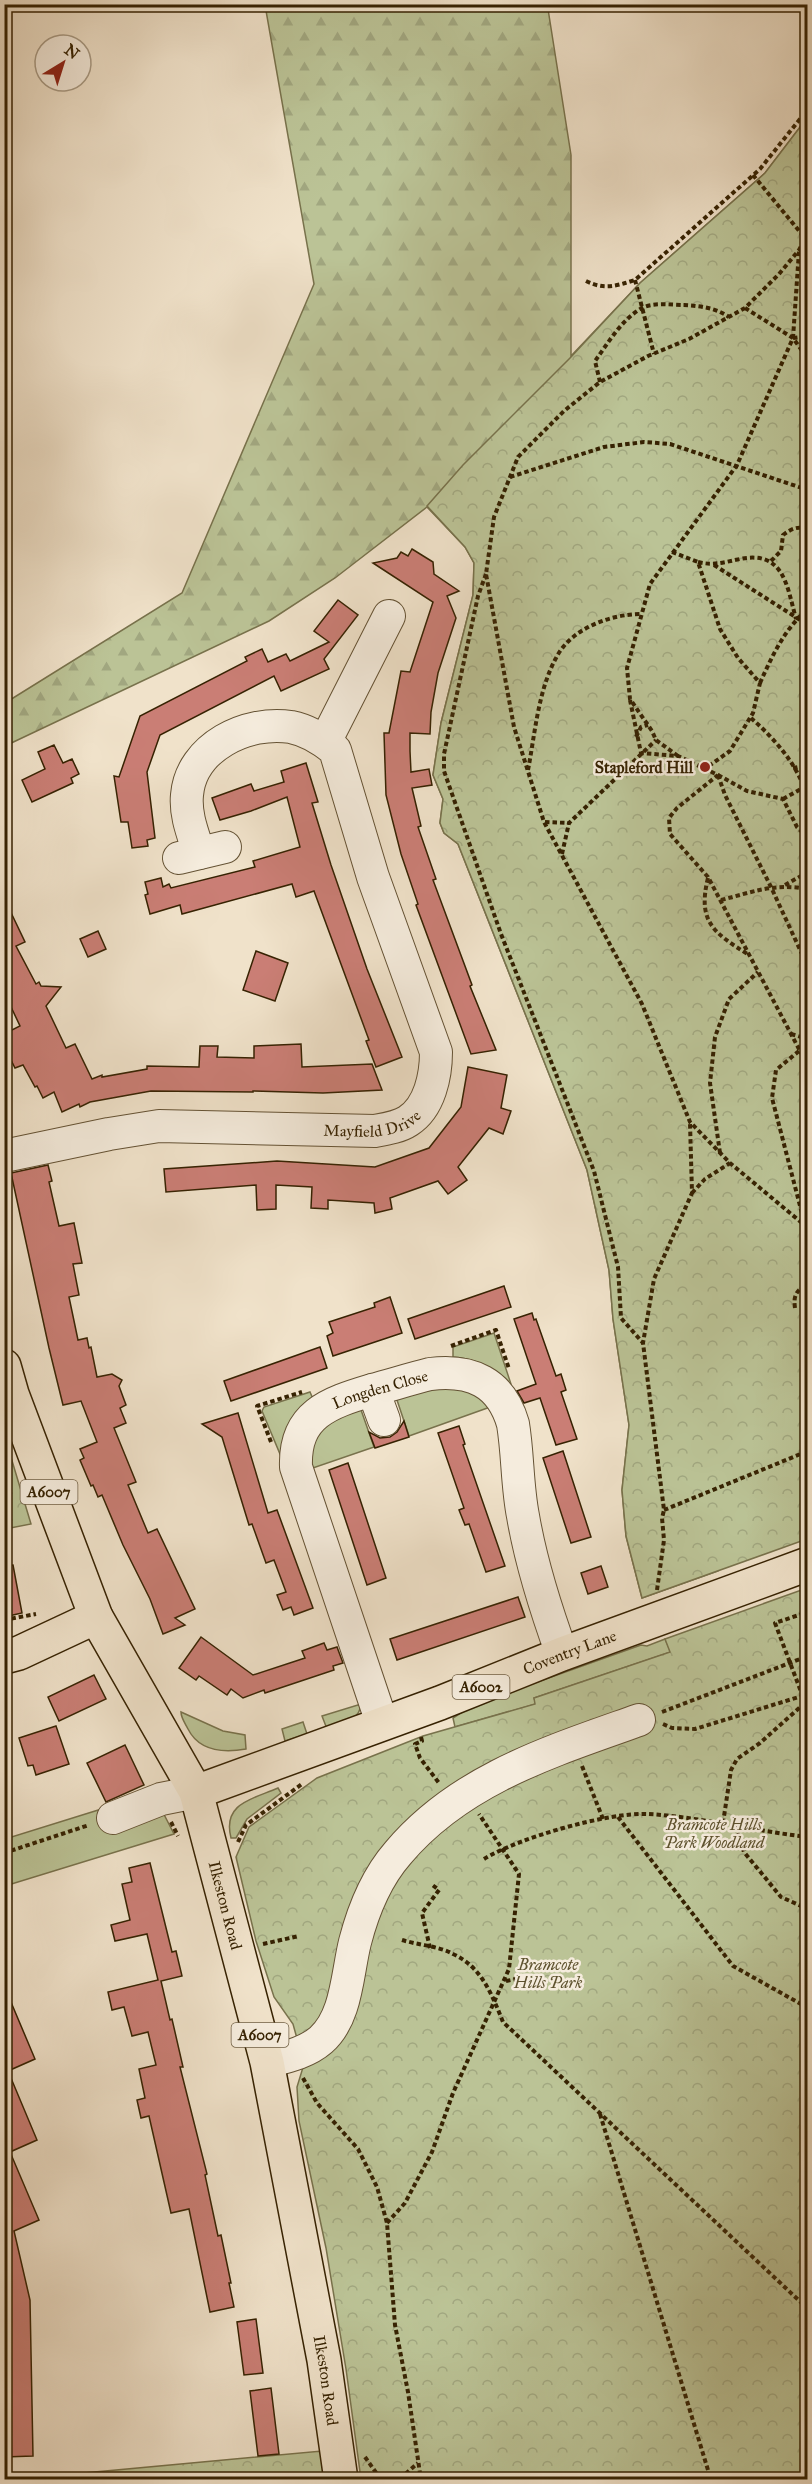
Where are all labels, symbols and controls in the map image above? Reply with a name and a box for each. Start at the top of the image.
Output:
north arrow [33,33,93,93]
text: N [61,40,83,63]
place label: Stapleford Hill [595,758,694,778]
marker: Stapleford Hill [698,760,712,774]
street label: Mayfield Drive [323,1106,425,1141]
street label: Longden Close [329,1366,430,1413]
road number: A6007 [20,1480,78,1504]
street label: Coventry Lane [520,1626,619,1679]
road number: A6002 [452,1675,510,1699]
park label: Bramcote Hills Park Woodland [664,1815,766,1852]
street label: Ilkeston Road [205,1859,246,1952]
park label: Bramcote Hills Park [513,1955,582,1992]
road number: A6007 [232,2023,288,2047]
street label: Ilkeston Road [309,2334,342,2427]

